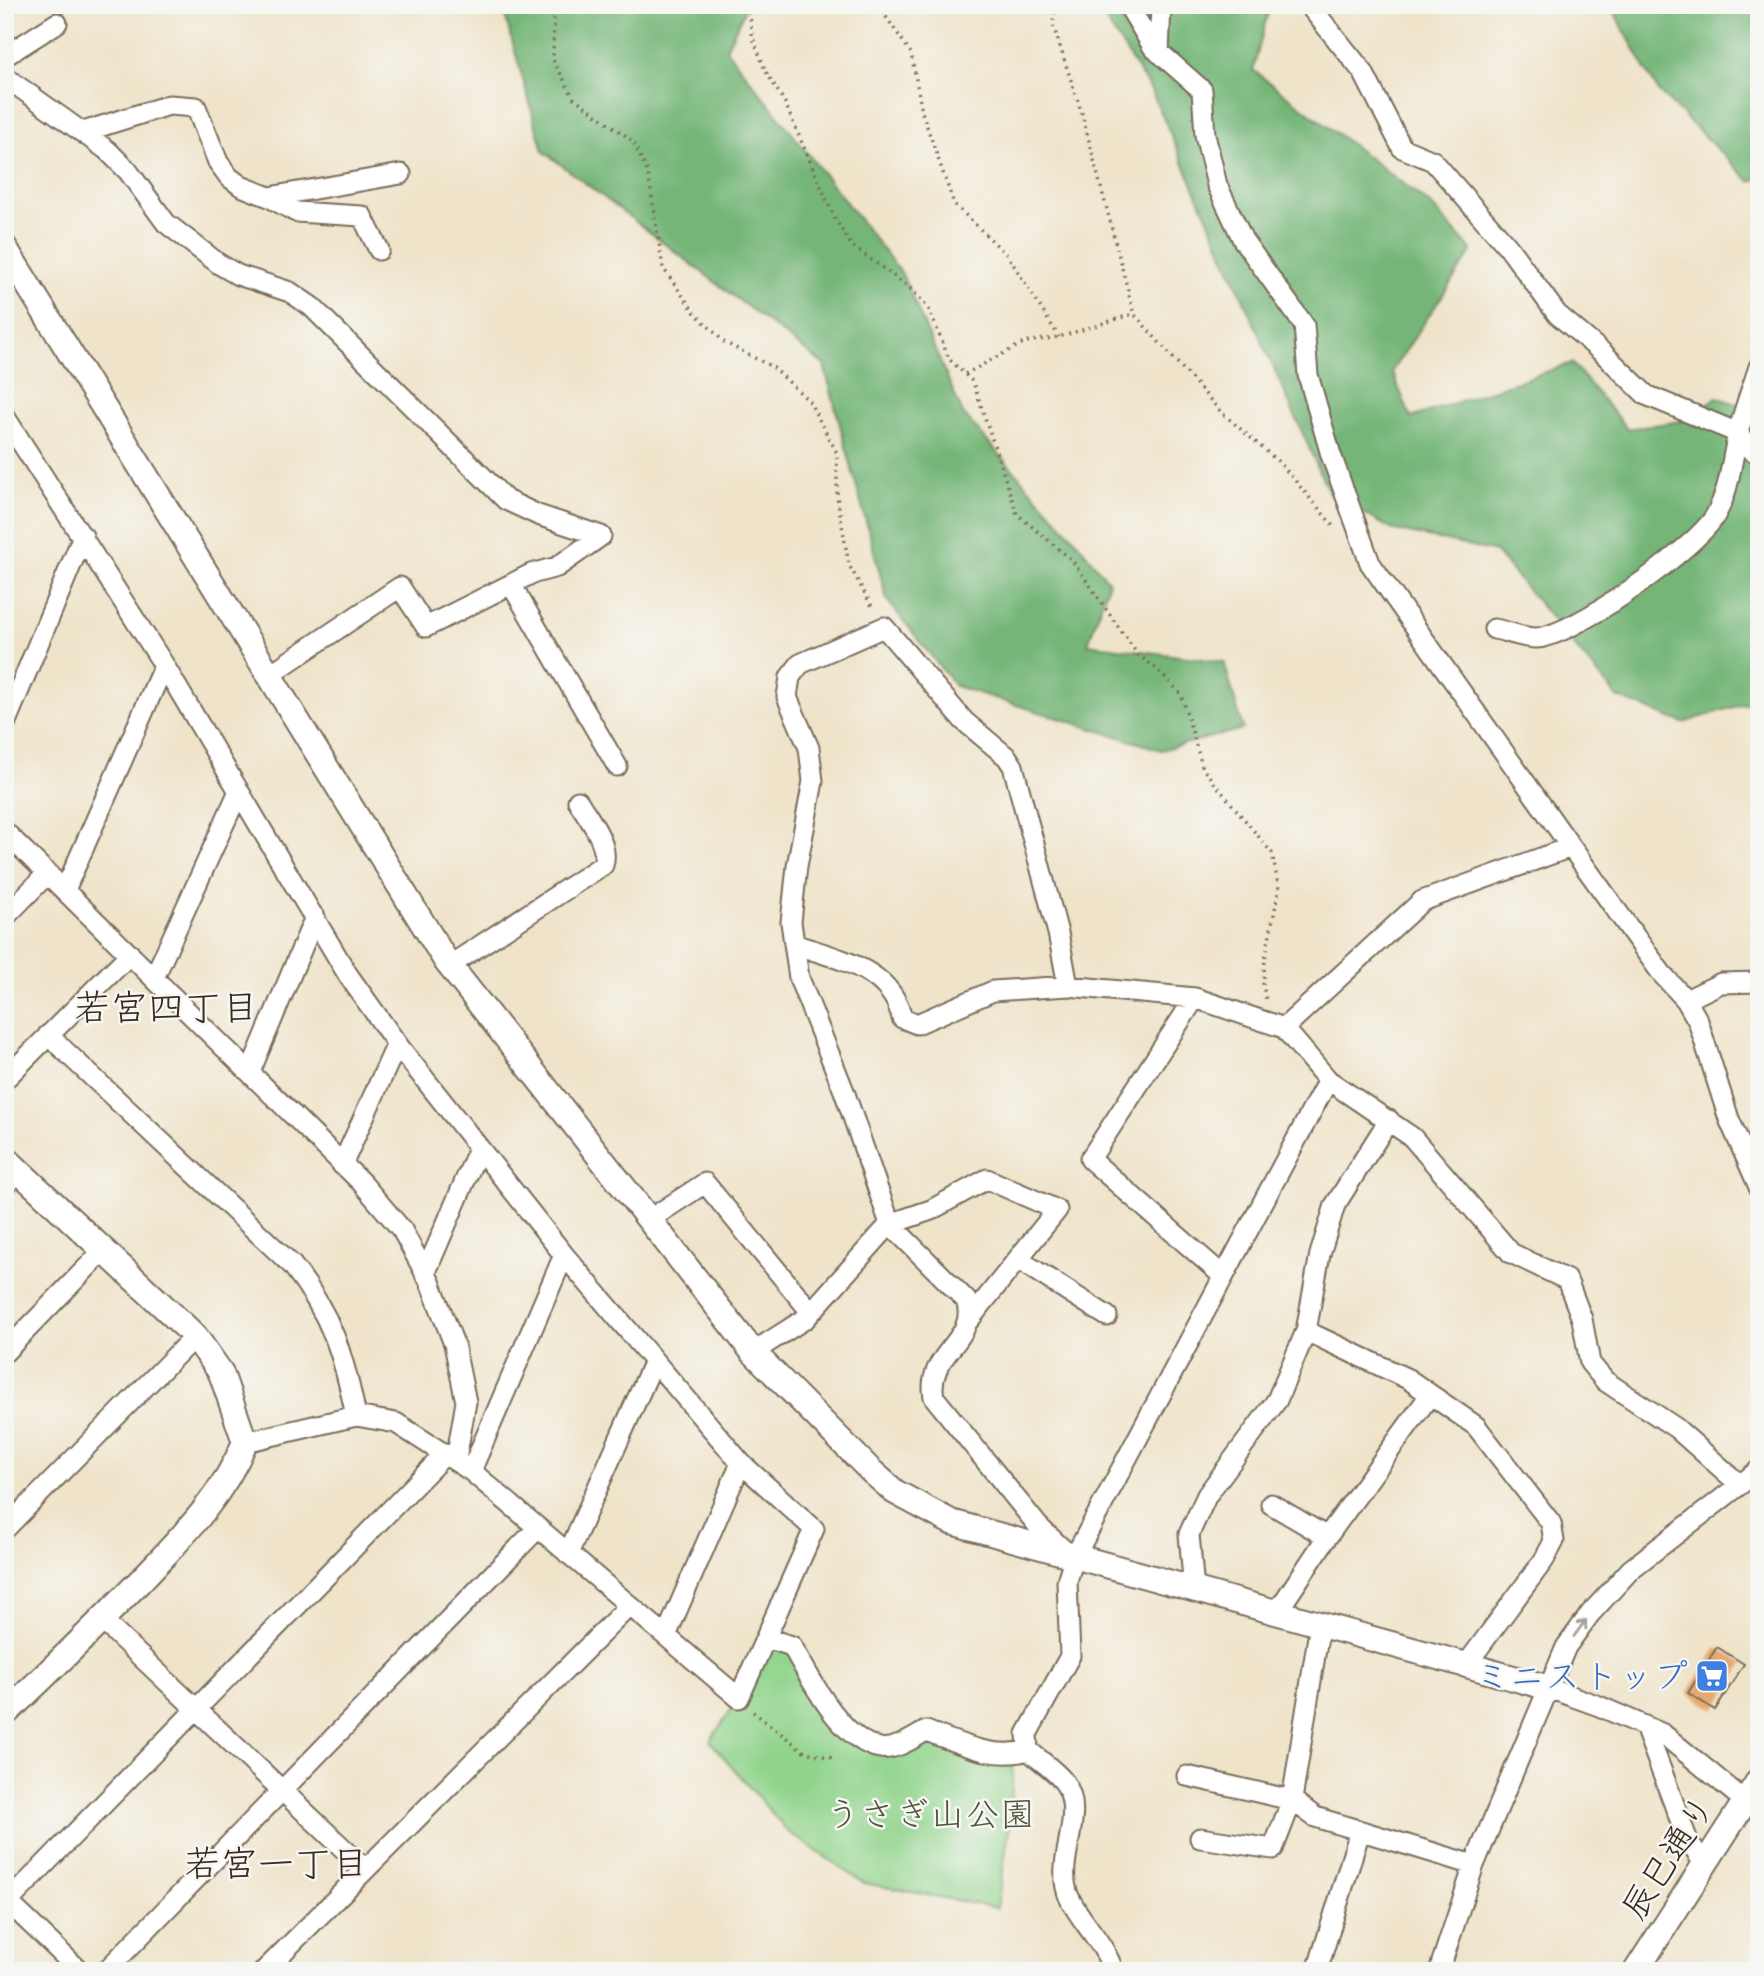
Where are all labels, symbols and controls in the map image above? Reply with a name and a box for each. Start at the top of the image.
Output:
district label: 若宮四丁目 [74,984,259,1031]
one-way arrow [1573,1619,1587,1638]
place label: ミニストップ [1474,1654,1688,1699]
supermarket icon: ミニストップ [1693,1657,1731,1695]
street label: 辰巳通り [1611,1786,1725,1928]
park label: うさぎ山公園 [825,1792,1035,1837]
district label: 若宮一丁目 [184,1840,369,1887]

